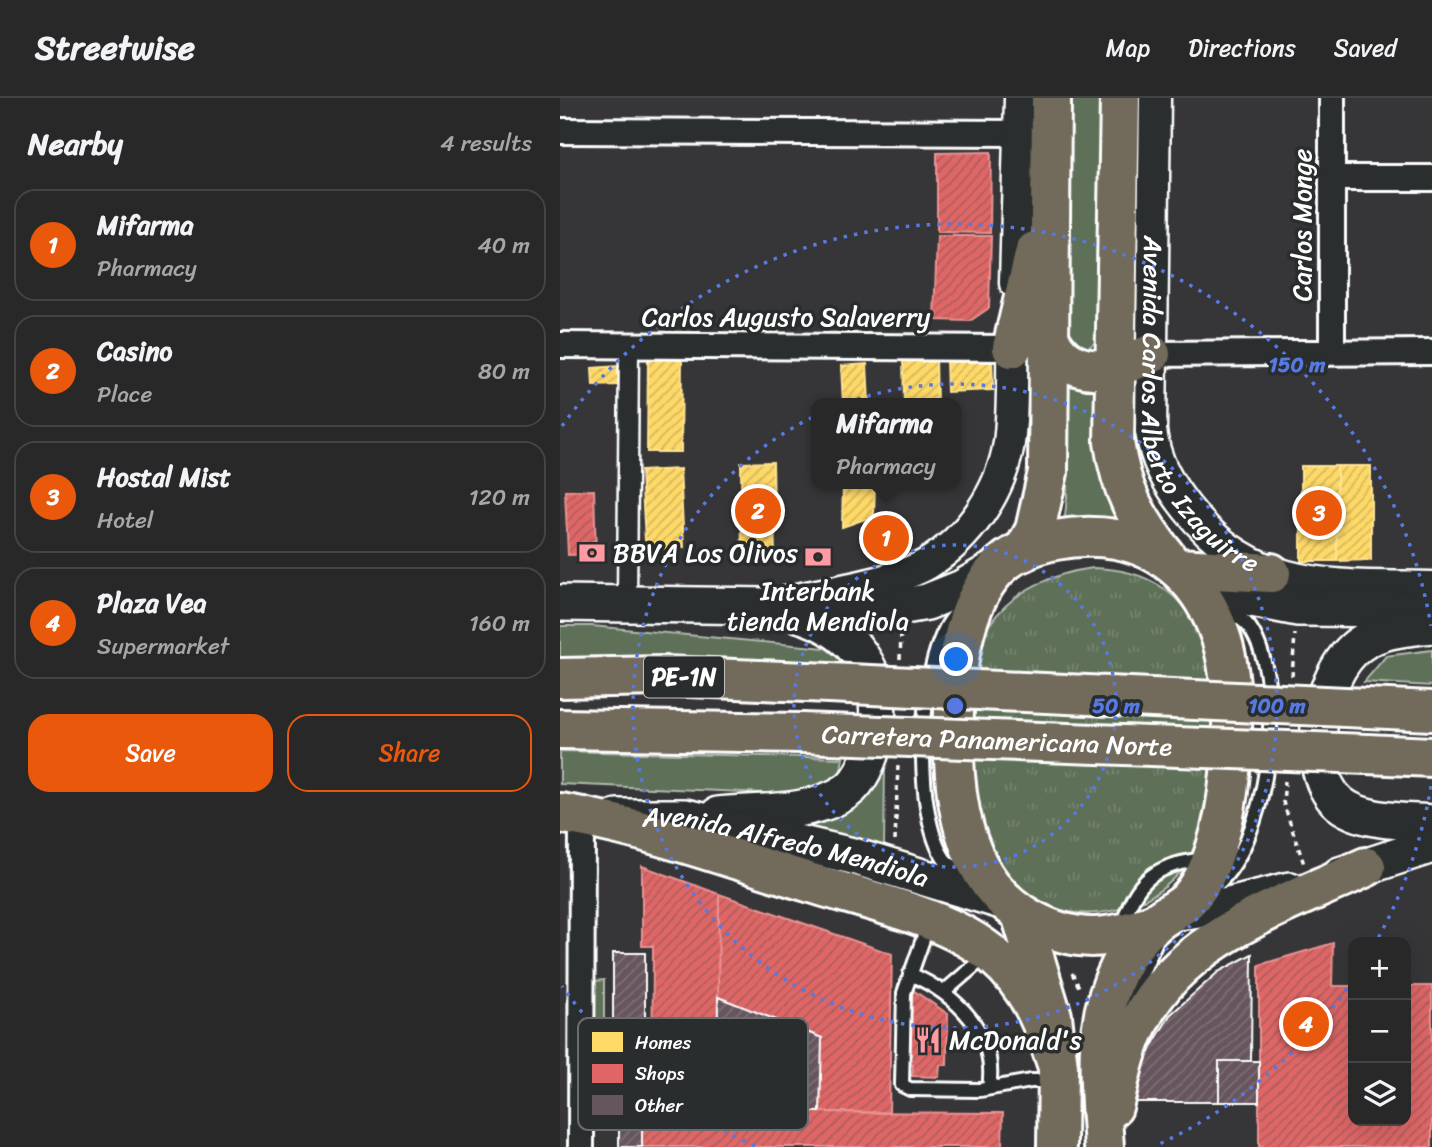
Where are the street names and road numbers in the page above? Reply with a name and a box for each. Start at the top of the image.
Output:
street label: Carlos Monge [1279,149,1325,301]
street label: Avenida Carlos Alberto Izaguirre [1128,234,1267,586]
street label: Carlos Augusto Salaverry [642,294,931,340]
road number: PE-1N [644,656,724,698]
street label: Carretera Panamericana Norte [821,711,1173,770]
street label: Avenida Alfredo Mendiola [641,794,934,901]

